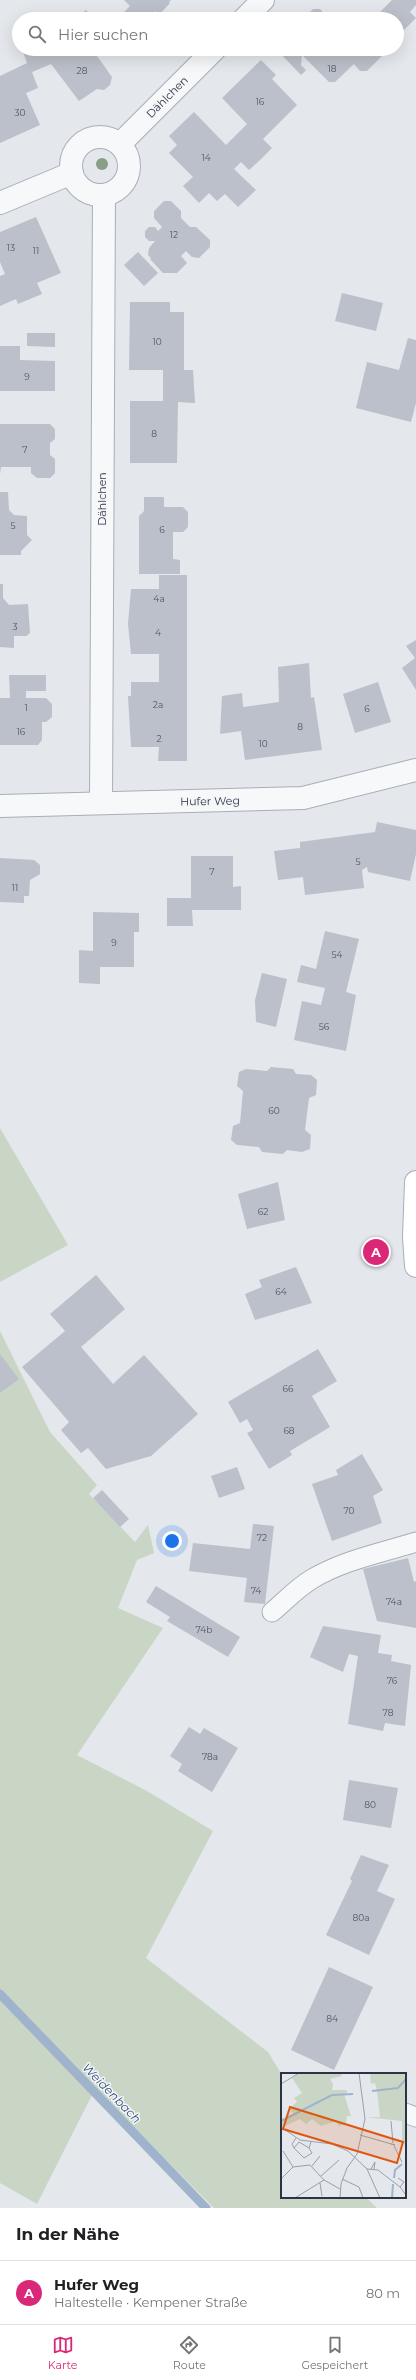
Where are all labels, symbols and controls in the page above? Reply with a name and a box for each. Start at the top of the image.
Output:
search box [12,12,404,56]
icon: search [26,23,48,45]
text: Hier suchen [58,25,148,44]
house number: 18 [328,63,337,74]
house number: 28 [77,65,88,76]
street label: Dählchen [143,73,191,121]
house number: 16 [256,96,265,107]
house number: 30 [14,107,26,118]
house number: 14 [201,152,211,163]
house number: 12 [170,229,178,240]
house number: 13 [7,242,15,253]
house number: 11 [33,245,39,256]
house number: 10 [152,336,162,347]
house number: 9 [24,371,30,382]
house number: 8 [151,428,157,439]
house number: 7 [22,444,28,455]
street label: Dählchen [95,472,109,526]
house number: 5 [10,520,16,531]
house number: 6 [159,524,165,535]
house number: 4a [153,593,165,604]
house number: 3 [12,621,18,632]
house number: 4 [155,627,161,638]
house number: 2a [153,699,163,710]
house number: 1 [24,702,28,713]
house number: 6 [364,703,370,714]
house number: 8 [297,721,303,732]
house number: 16 [17,726,26,737]
house number: 2 [156,733,162,744]
house number: 10 [258,738,268,749]
street label: Hufer Weg [180,793,240,809]
house number: 5 [355,856,361,867]
house number: 7 [209,866,215,877]
house number: 11 [12,882,18,893]
house number: 9 [111,937,117,948]
house number: 54 [331,949,343,960]
house number: 56 [319,1021,330,1032]
house number: 60 [268,1105,280,1116]
house number: 62 [258,1206,268,1217]
pin: A [363,1237,389,1267]
house number: 64 [275,1286,287,1297]
house number: 66 [283,1383,294,1394]
house number: 68 [283,1425,295,1436]
house number: 70 [343,1505,355,1516]
your location [162,1531,182,1551]
house number: 72 [257,1532,267,1543]
house number: 74 [251,1585,261,1596]
house number: 74a [386,1596,402,1607]
house number: 74b [196,1624,212,1635]
house number: 76 [387,1675,398,1686]
house number: 78 [383,1707,394,1718]
house number: 78a [202,1751,218,1762]
house number: 80 [364,1799,376,1810]
house number: 80a [352,1912,370,1923]
house number: 84 [326,2013,338,2024]
water label: Weidenbach [80,2060,144,2126]
inset map [281,2073,406,2198]
text: In der Nähe [16,2224,120,2244]
text: Hufer Weg [54,2275,139,2294]
text: A [24,2285,34,2301]
text: 80 m [366,2285,400,2301]
text: Haltestelle · Kempener Straße [54,2294,247,2310]
tab: Karte [48,2334,77,2372]
tab: Route [173,2334,206,2372]
tab: Gespeichert [301,2334,368,2372]

